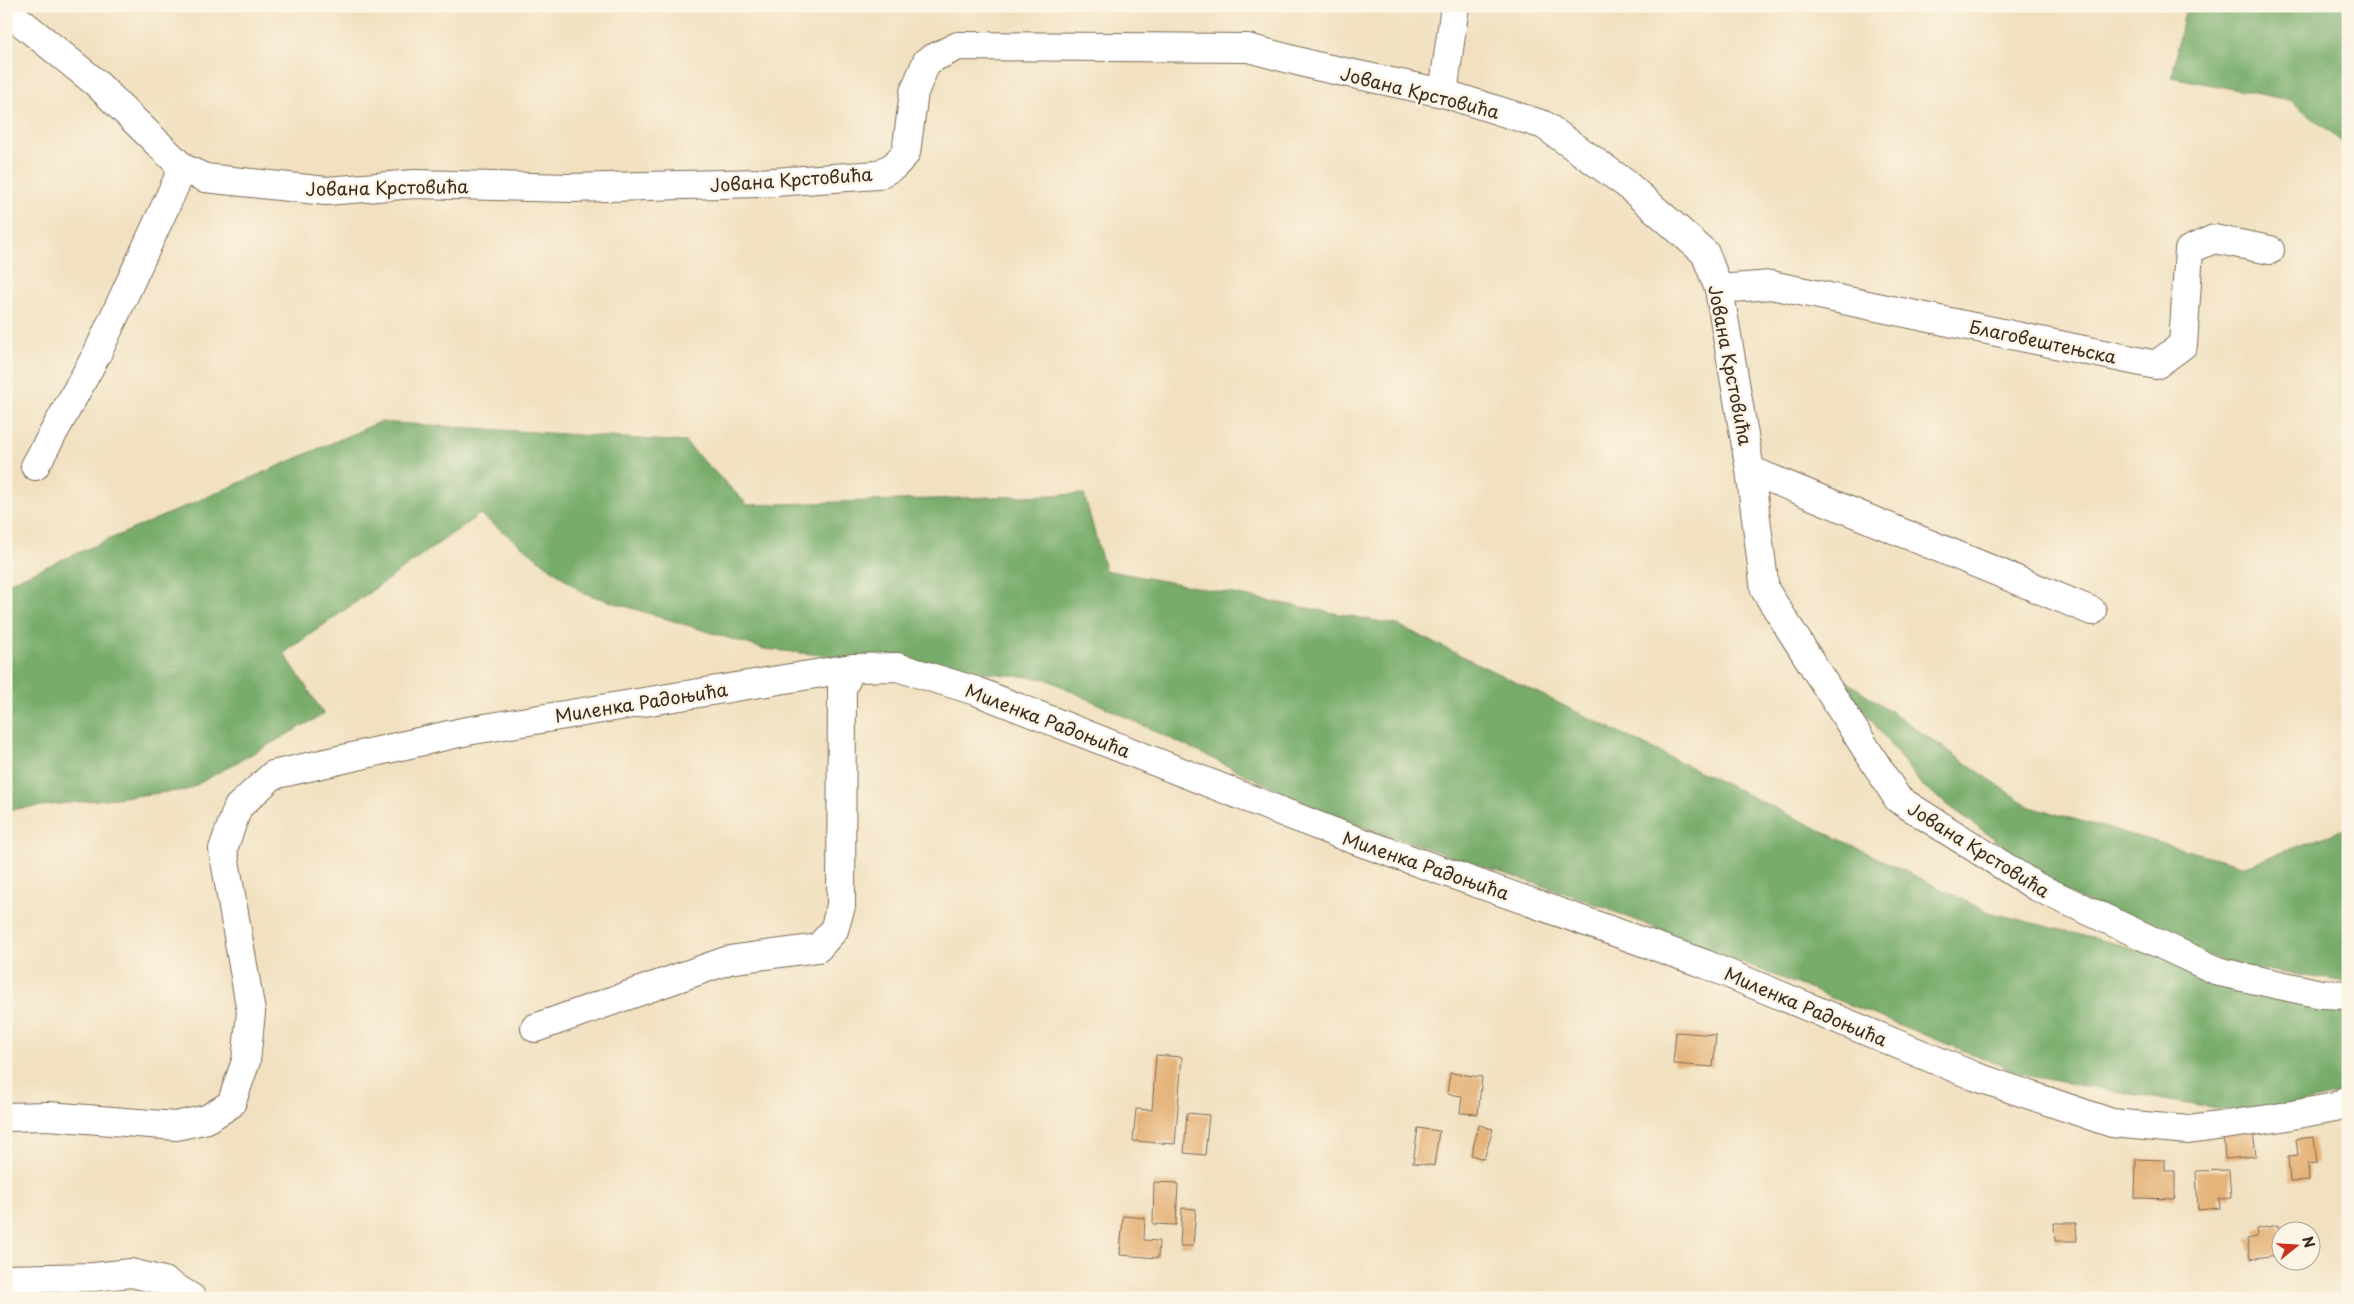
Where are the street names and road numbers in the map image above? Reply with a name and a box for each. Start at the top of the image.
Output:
street label: Јована Крстовића [1338,59,1503,125]
street label: Јована Крстовића [709,160,874,198]
street label: Јована Крстовића [305,172,469,202]
street label: Јована Крстовића [1702,282,1760,448]
street label: Благовештењска [1967,312,2120,370]
street label: Миленка Радоњића [553,675,730,729]
street label: Миленка Радоњића [962,676,1135,764]
street label: Јована Крстовића [1903,794,2056,904]
street label: Миленка Радоњића [1339,824,1514,906]
street label: Миленка Радоњића [1720,959,1892,1053]

